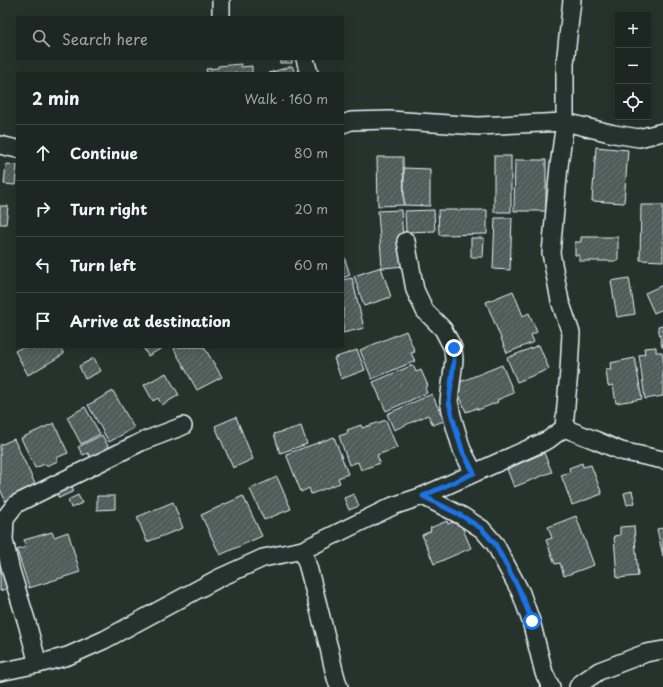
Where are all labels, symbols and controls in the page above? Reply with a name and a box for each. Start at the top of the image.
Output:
map controls [615,12,651,120]
button: + [615,12,651,48]
search box [16,16,344,60]
icon: search [30,27,52,49]
text: Search here [62,27,148,50]
button: − [615,48,651,84]
button: locate [615,84,651,120]
text: 2 min [32,85,79,111]
text: Walk · 160 m [245,89,328,108]
text: Continue [70,141,138,164]
icon: ahead [32,142,54,164]
text: 80 m [294,143,328,162]
text: Turn right [70,197,147,220]
icon: right [32,198,54,220]
text: 20 m [294,199,328,218]
text: Turn left [70,253,136,276]
icon: left [32,254,54,276]
text: 60 m [294,255,328,274]
text: Arrive at destination [70,309,231,332]
icon: arrive [32,310,54,332]
route end [445,339,463,357]
route start [523,612,541,630]

